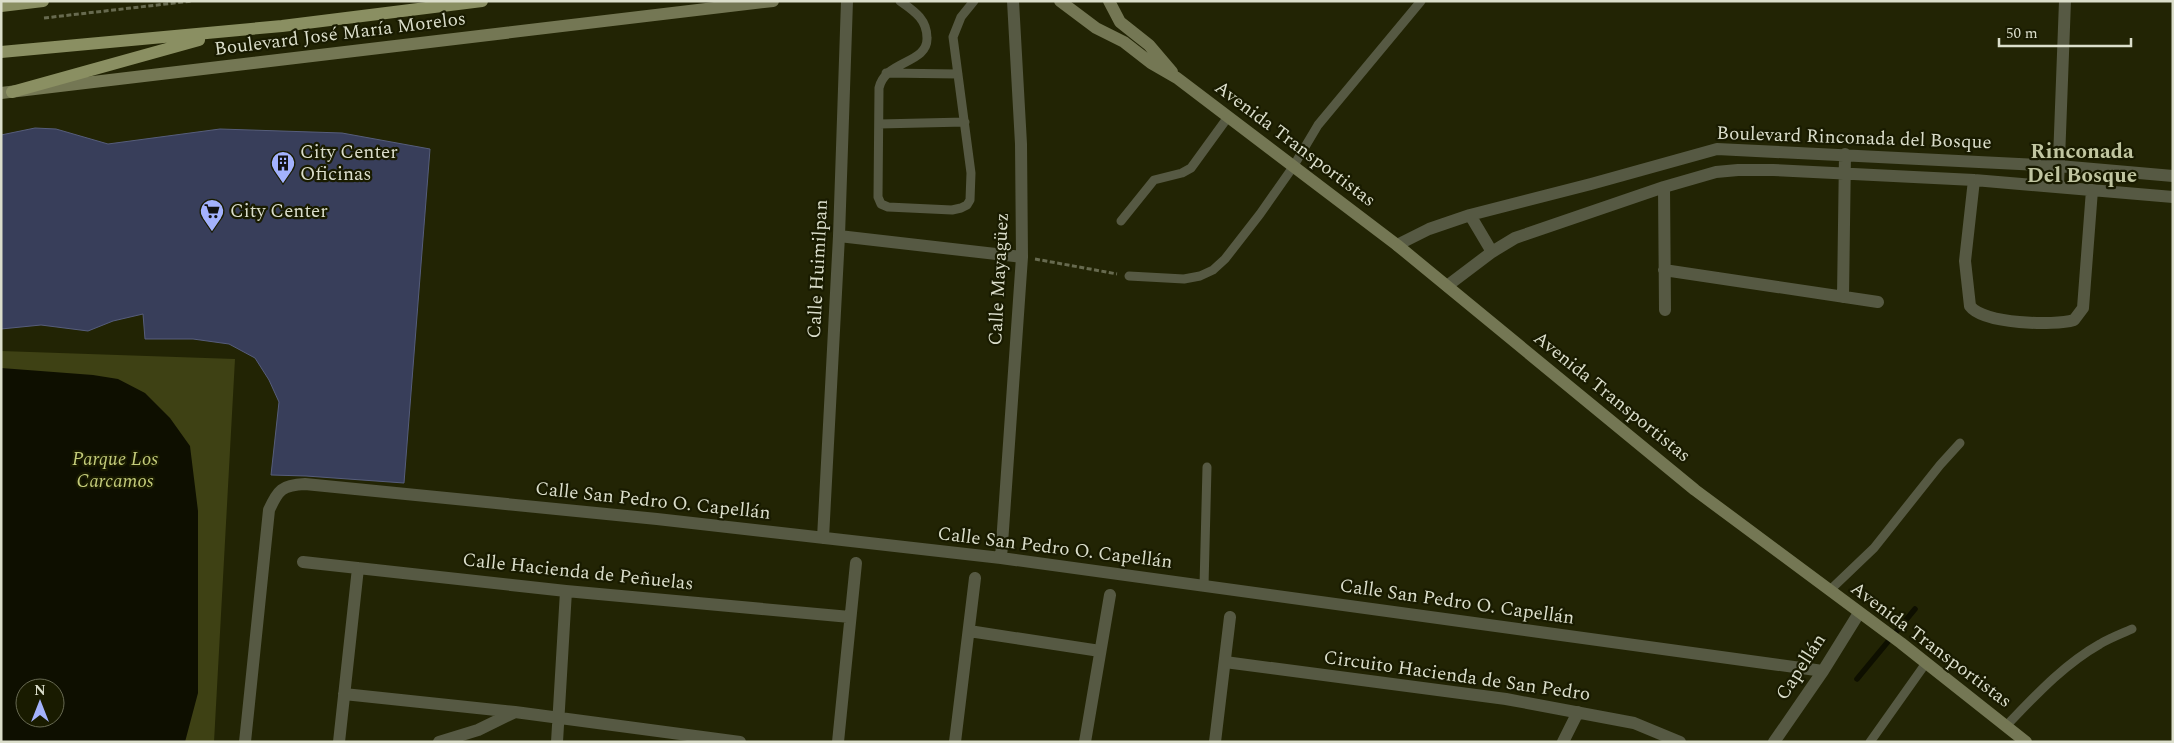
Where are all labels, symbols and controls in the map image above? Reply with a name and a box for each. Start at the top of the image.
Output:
street label: Boulevard José María Morelos [212,4,468,64]
scale bar [1999,15,2132,47]
text: 50 m [2006,22,2038,45]
street label: Avenida Transportistas [1208,74,1382,214]
street label: Boulevard Rinconada del Bosque [1716,119,1992,157]
district label: Rinconada Del Bosque [2027,136,2137,192]
place label: City Center Oficinas [300,138,398,189]
building icon: City Center Oficinas [270,150,296,184]
place label: City Center [230,197,328,226]
supermarket icon: City Center [199,198,225,232]
street label: Calle Huimilpan [800,199,836,339]
street label: Calle Mayagüez [981,212,1017,346]
street label: Avenida Transportistas [1527,324,1697,470]
park label: Parque Los Carcamos [72,445,158,496]
street label: Calle San Pedro O. Capellán [534,474,772,528]
street label: Calle San Pedro O. Capellán [936,519,1174,577]
street label: Calle Hacienda de Peñuelas [461,545,695,599]
street label: Calle San Pedro O. Capellán [1338,571,1576,633]
street label: Avenida Transportistas [1844,575,2018,715]
street label: Capellán [1769,628,1833,706]
street label: Circuito Hacienda de San Pedro [1322,643,1592,709]
north arrow [15,678,65,728]
text: N [34,680,46,701]

